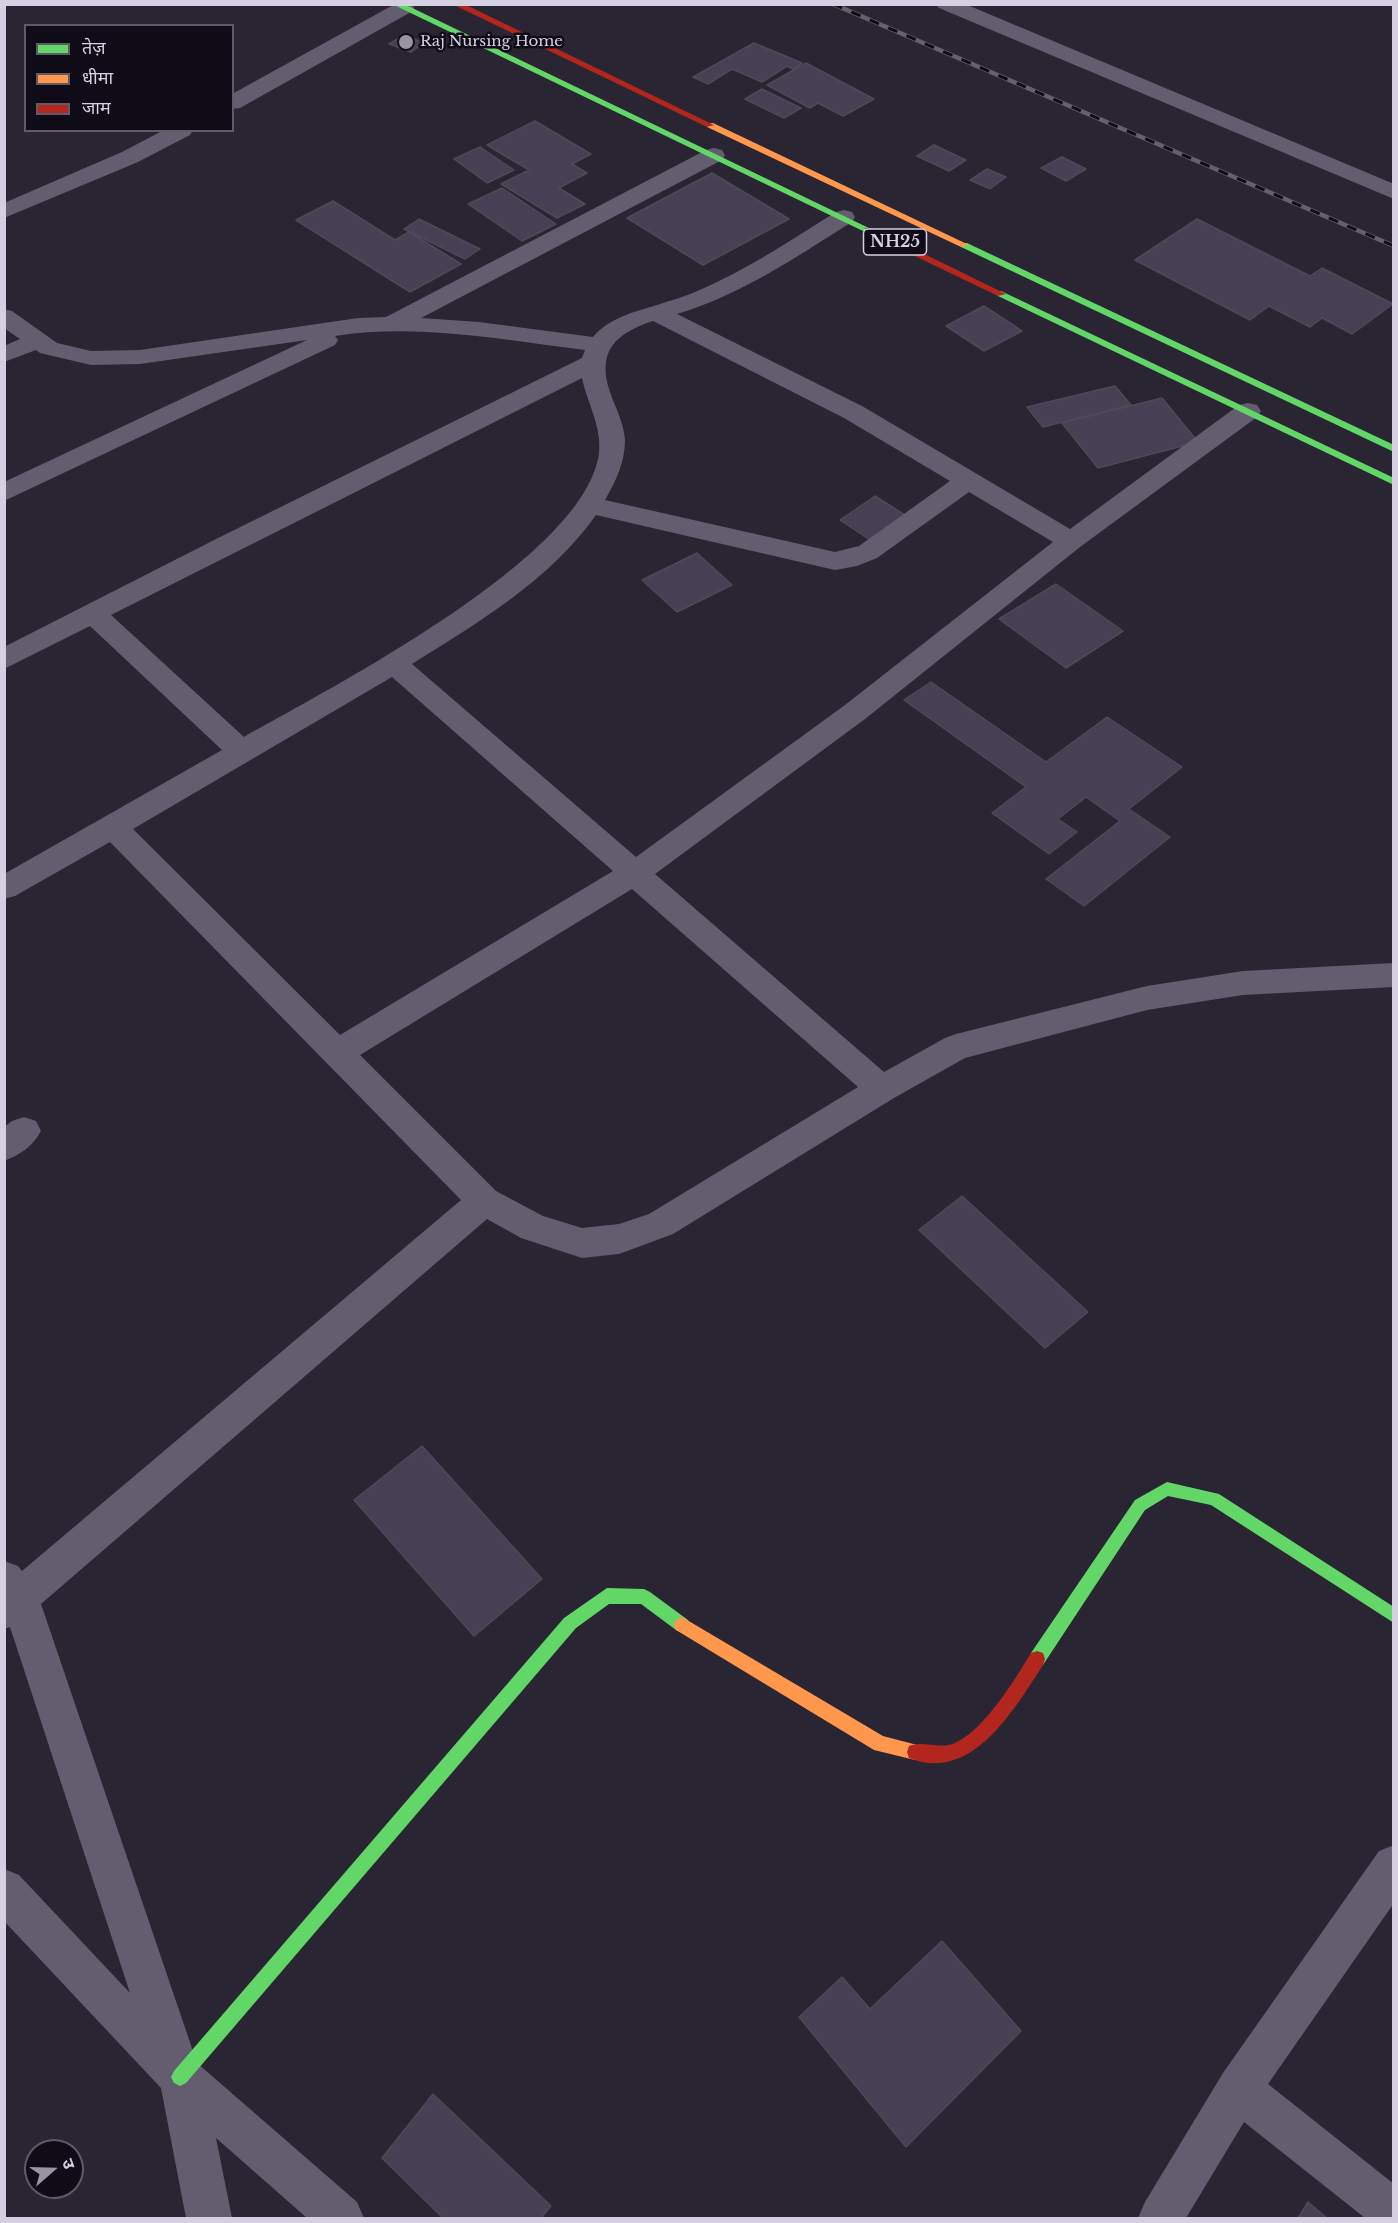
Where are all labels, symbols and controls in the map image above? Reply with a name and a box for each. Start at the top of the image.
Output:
legend [24,24,234,132]
marker: Raj Nursing Home [397,33,415,51]
place label: Raj Nursing Home [420,33,563,51]
text: तेज़ [82,37,106,59]
text: धीमा [82,67,113,89]
text: जाम [82,97,111,119]
road number: NH25 [864,229,926,255]
north arrow [24,2139,84,2199]
text: उ [58,2156,80,2171]

